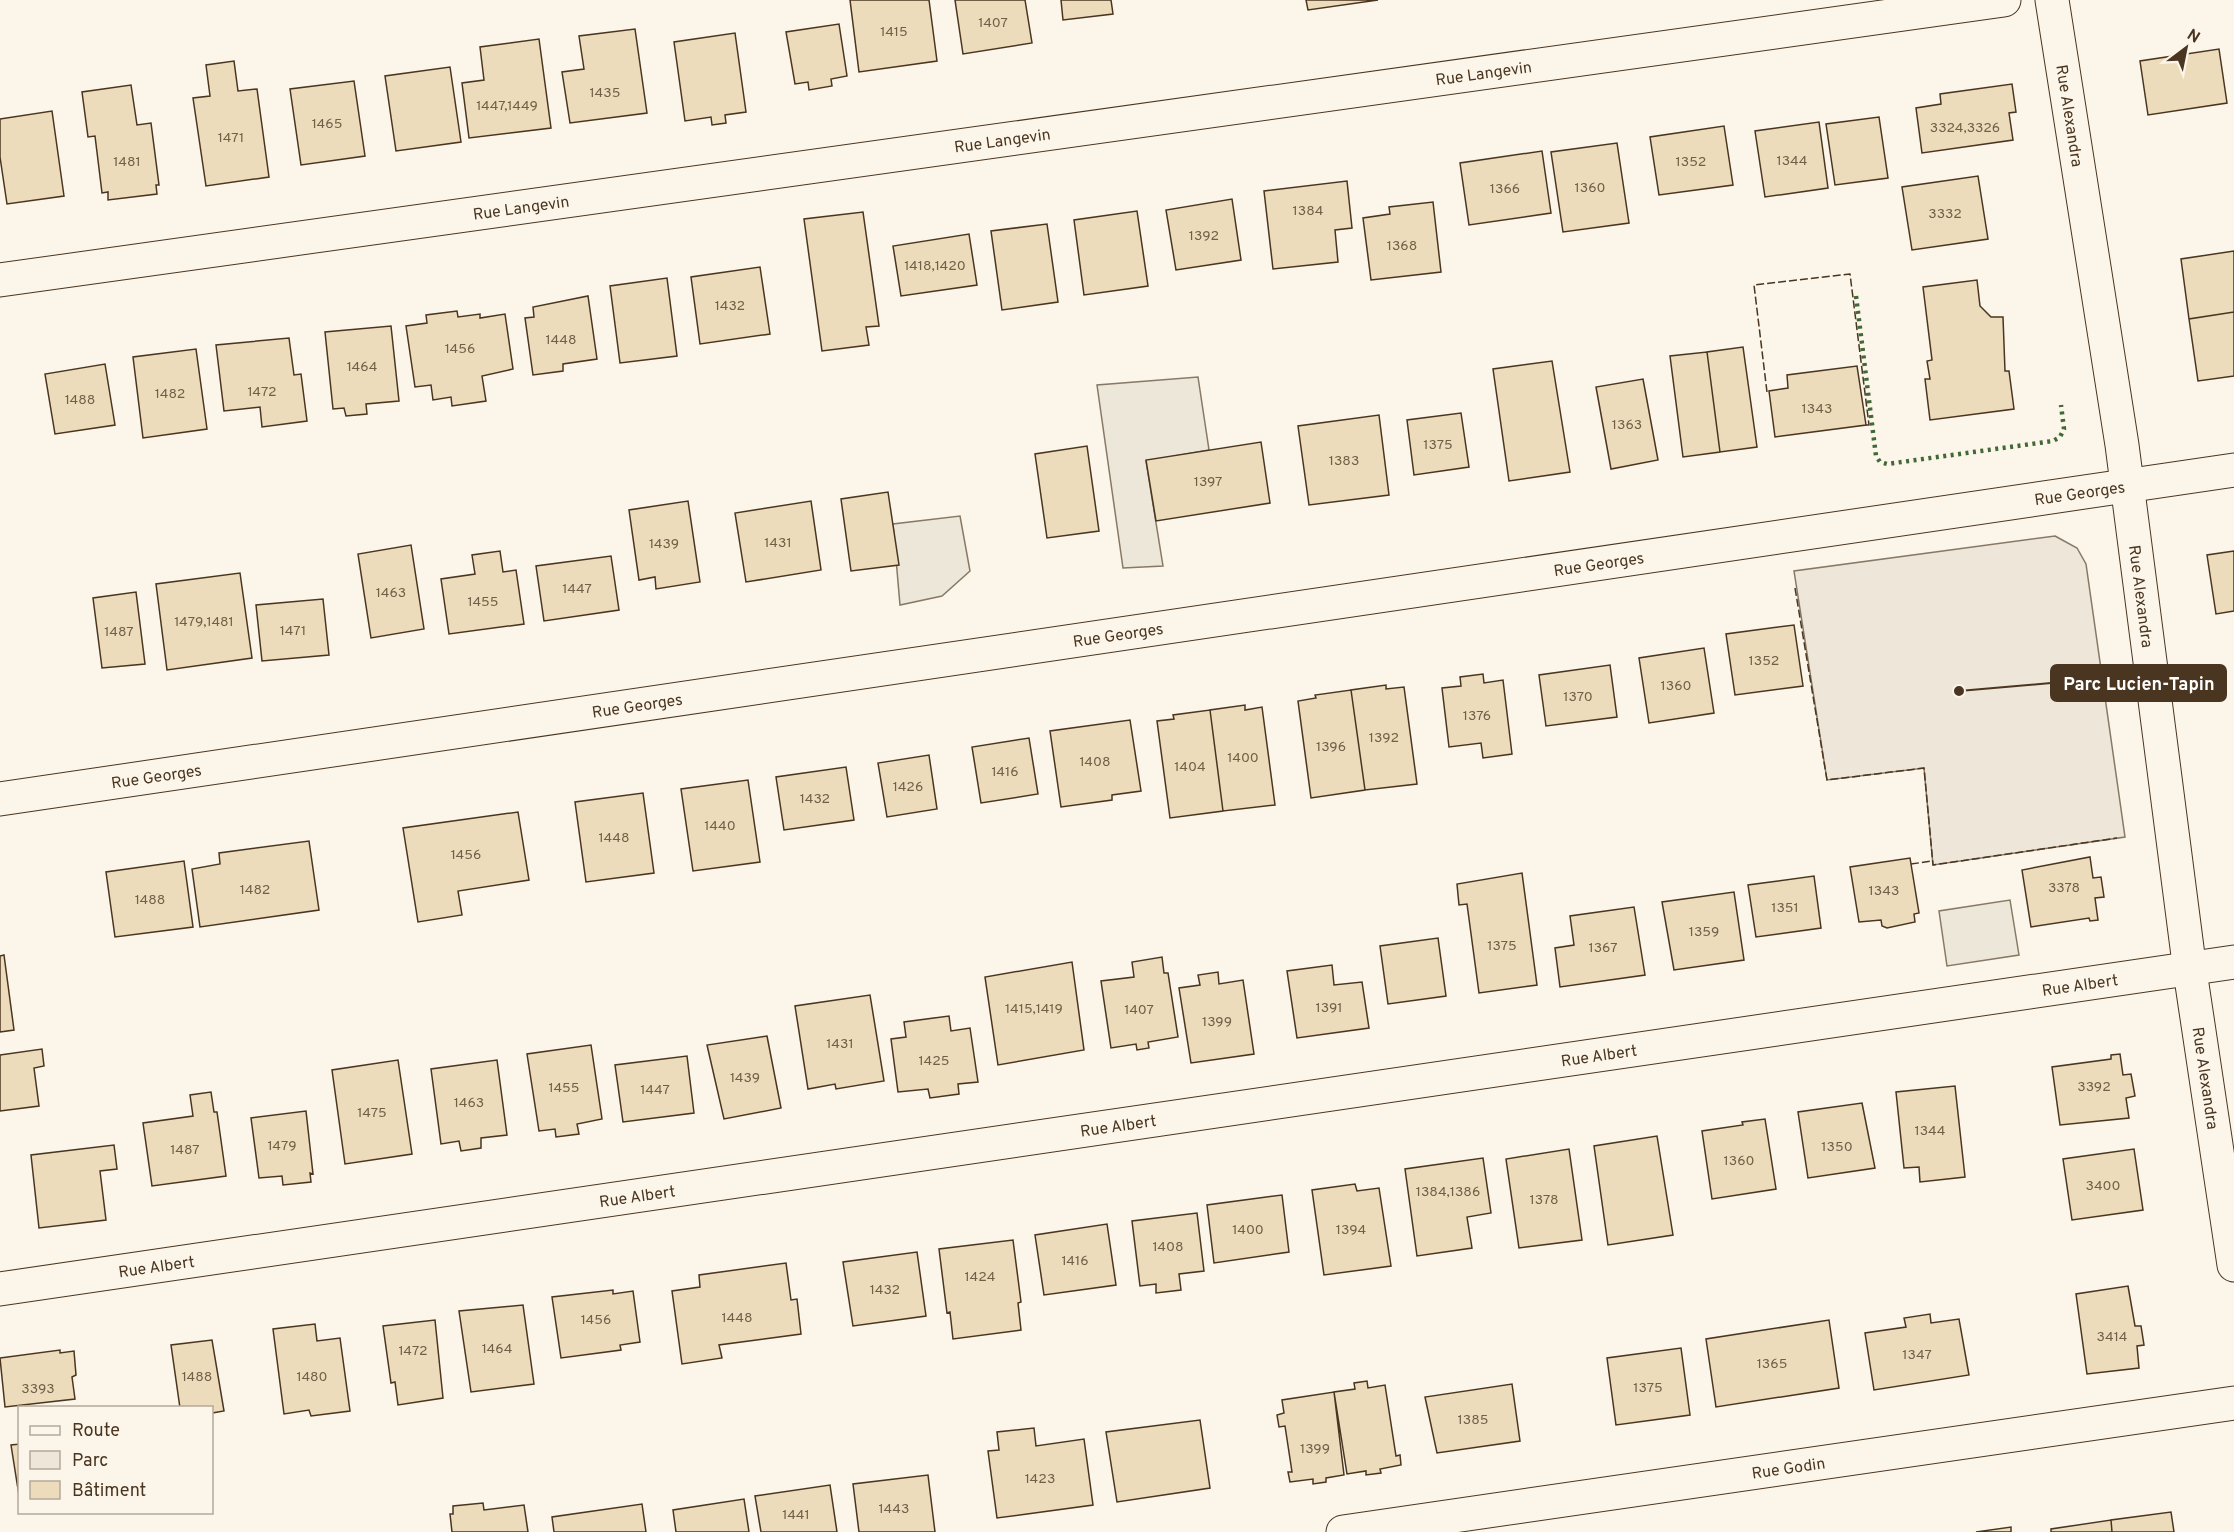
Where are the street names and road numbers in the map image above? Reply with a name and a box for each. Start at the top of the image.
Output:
street label: Rue Langevin [1434,58,1533,91]
street label: Rue Alexandra [2050,63,2086,169]
street label: Rue Langevin [953,125,1052,159]
street label: Rue Langevin [472,193,571,226]
street label: Rue Georges [2033,478,2126,511]
street label: Rue Alexandra [2123,544,2156,649]
street label: Rue Georges [1552,549,1646,582]
street label: Rue Georges [1072,620,1165,653]
street label: Rue Georges [591,691,684,724]
street label: Rue Georges [110,761,203,794]
street label: Rue Albert [2041,971,2120,1002]
street label: Rue Alexandra [2186,1026,2222,1131]
street label: Rue Albert [1560,1041,1639,1072]
street label: Rue Albert [1079,1112,1158,1143]
street label: Rue Albert [598,1182,677,1213]
street label: Rue Albert [117,1253,196,1284]
street label: Rue Godin [1751,1454,1827,1485]

